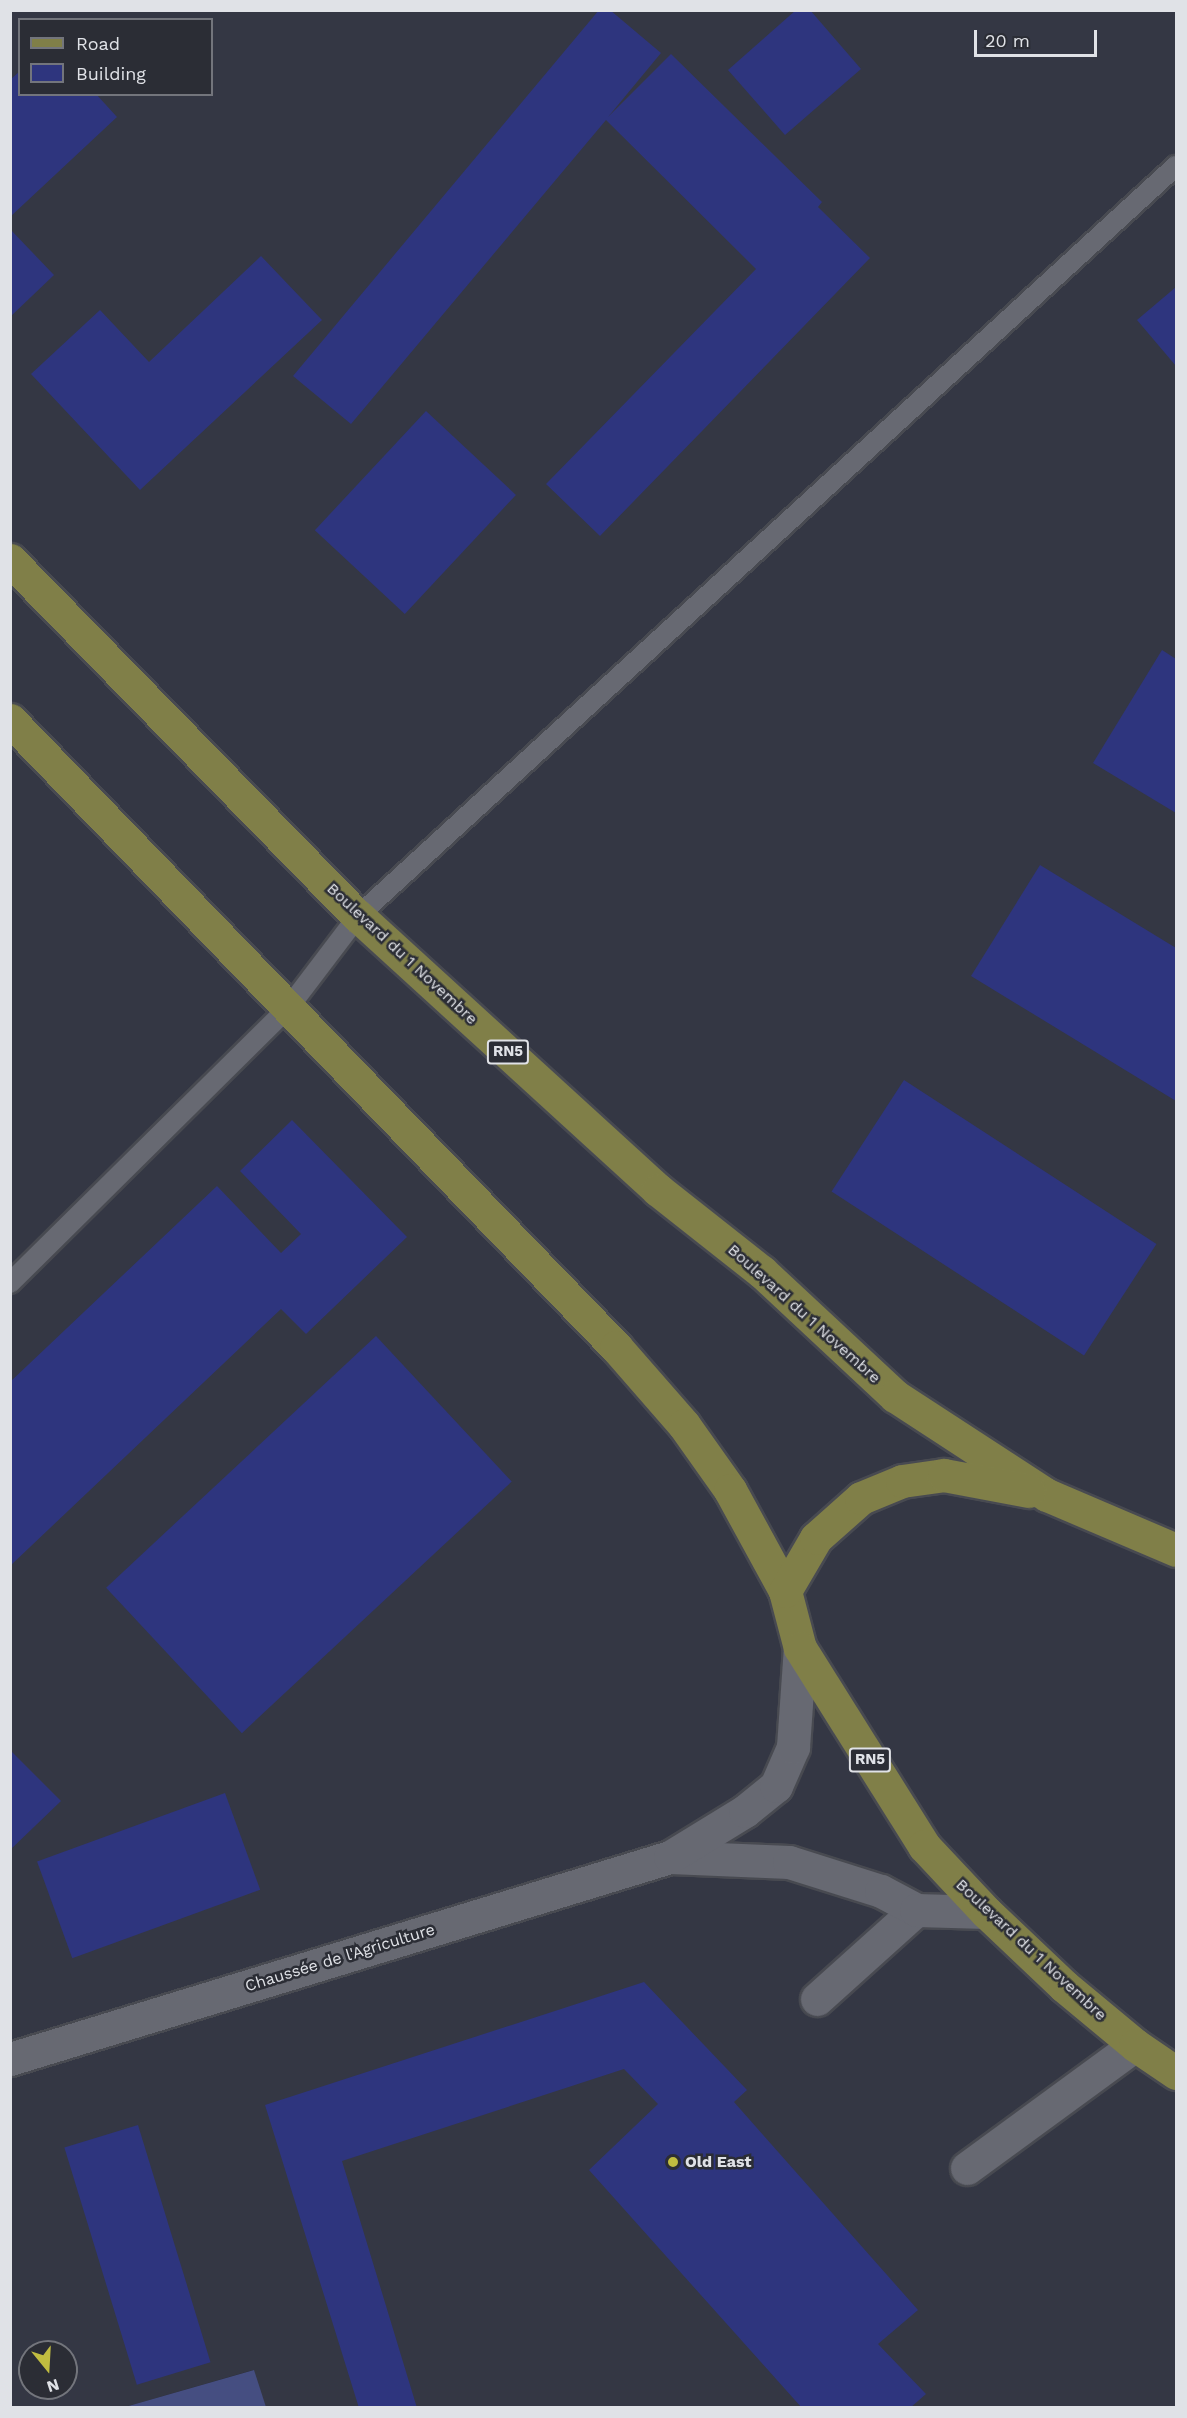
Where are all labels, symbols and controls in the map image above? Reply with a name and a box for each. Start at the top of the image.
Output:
legend [18,18,213,96]
scale bar [977,18,1100,56]
text: 20 m [985,30,1030,51]
text: Road [76,33,120,54]
text: Building [76,63,146,84]
street label: Boulevard du 1 Novembre [323,879,481,1029]
road number: RN5 [486,1040,530,1064]
street label: Boulevard du 1 Novembre [723,1240,885,1388]
road number: RN5 [848,1748,892,1772]
street label: Boulevard du 1 Novembre [952,1875,1110,2025]
street label: Chaussée de l'Agriculture [243,1920,437,1996]
place label: Old East [685,2152,752,2172]
marker: Old East [666,2155,680,2169]
north arrow [18,2340,78,2400]
text: N [45,2375,62,2397]

